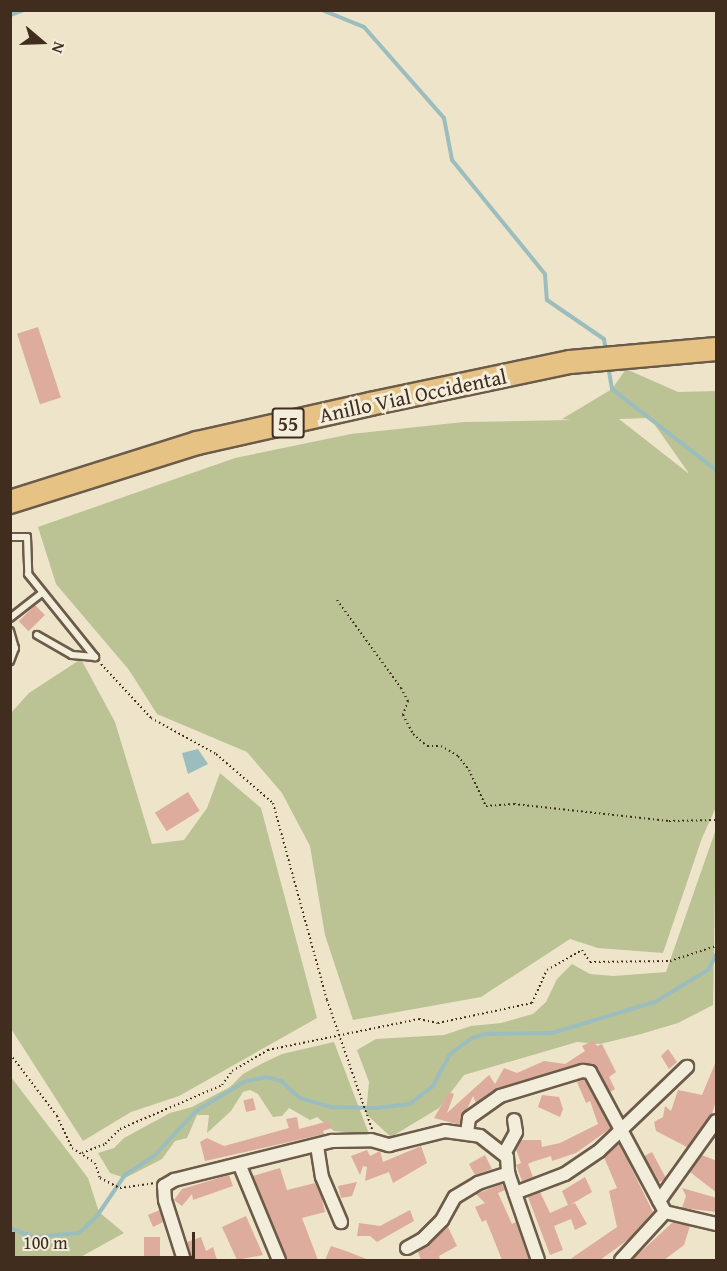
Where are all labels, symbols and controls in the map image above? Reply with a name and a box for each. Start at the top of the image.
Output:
north arrow [12,12,72,72]
text: N [46,39,72,57]
street label: Anillo Vial Occidental [317,364,509,428]
road number: 55 [272,406,304,440]
scale bar [15,1220,198,1258]
text: 100 m [23,1229,68,1256]

